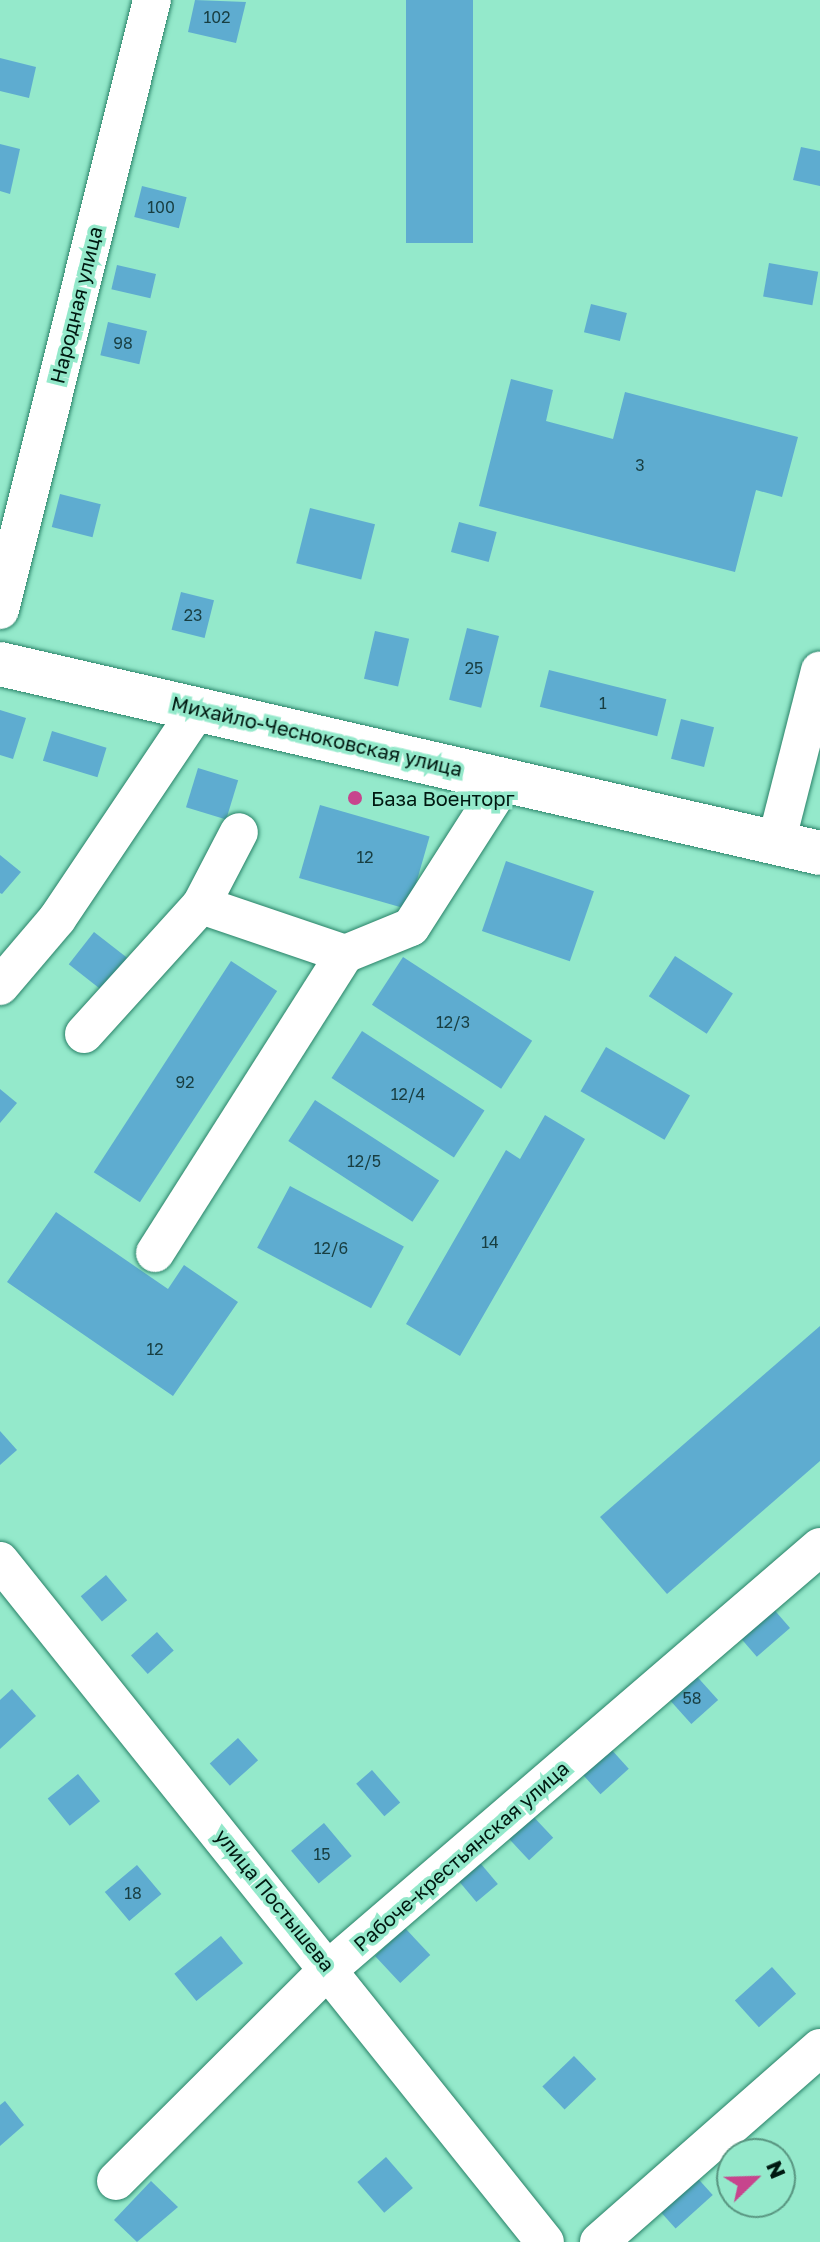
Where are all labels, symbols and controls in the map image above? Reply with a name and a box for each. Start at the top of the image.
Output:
house number: 102 [204,7,230,27]
house number: 100 [147,197,175,217]
street label: Народная улица [45,224,107,386]
house number: 98 [113,333,133,353]
house number: 3 [635,455,645,475]
house number: 23 [184,605,202,625]
house number: 25 [465,658,483,678]
street label: Михайло-Чесноковская улица [169,691,465,781]
house number: 1 [599,693,607,713]
place label: База Военторг [371,786,515,810]
marker: База Военторг [346,789,364,807]
house number: 12 [356,847,374,867]
house number: 12/3 [436,1012,470,1032]
house number: 92 [176,1072,194,1092]
house number: 12/4 [391,1084,425,1104]
house number: 12/5 [347,1151,381,1171]
house number: 14 [481,1232,499,1252]
house number: 12/6 [314,1238,348,1258]
house number: 12 [146,1339,164,1359]
house number: 58 [682,1688,702,1708]
street label: Рабоче-крестьянская улица [348,1756,574,1956]
street label: улица Постышева [210,1824,340,1976]
house number: 15 [313,1844,331,1864]
house number: 18 [124,1883,142,1903]
north arrow [716,2138,796,2218]
text: N [761,2156,792,2182]

